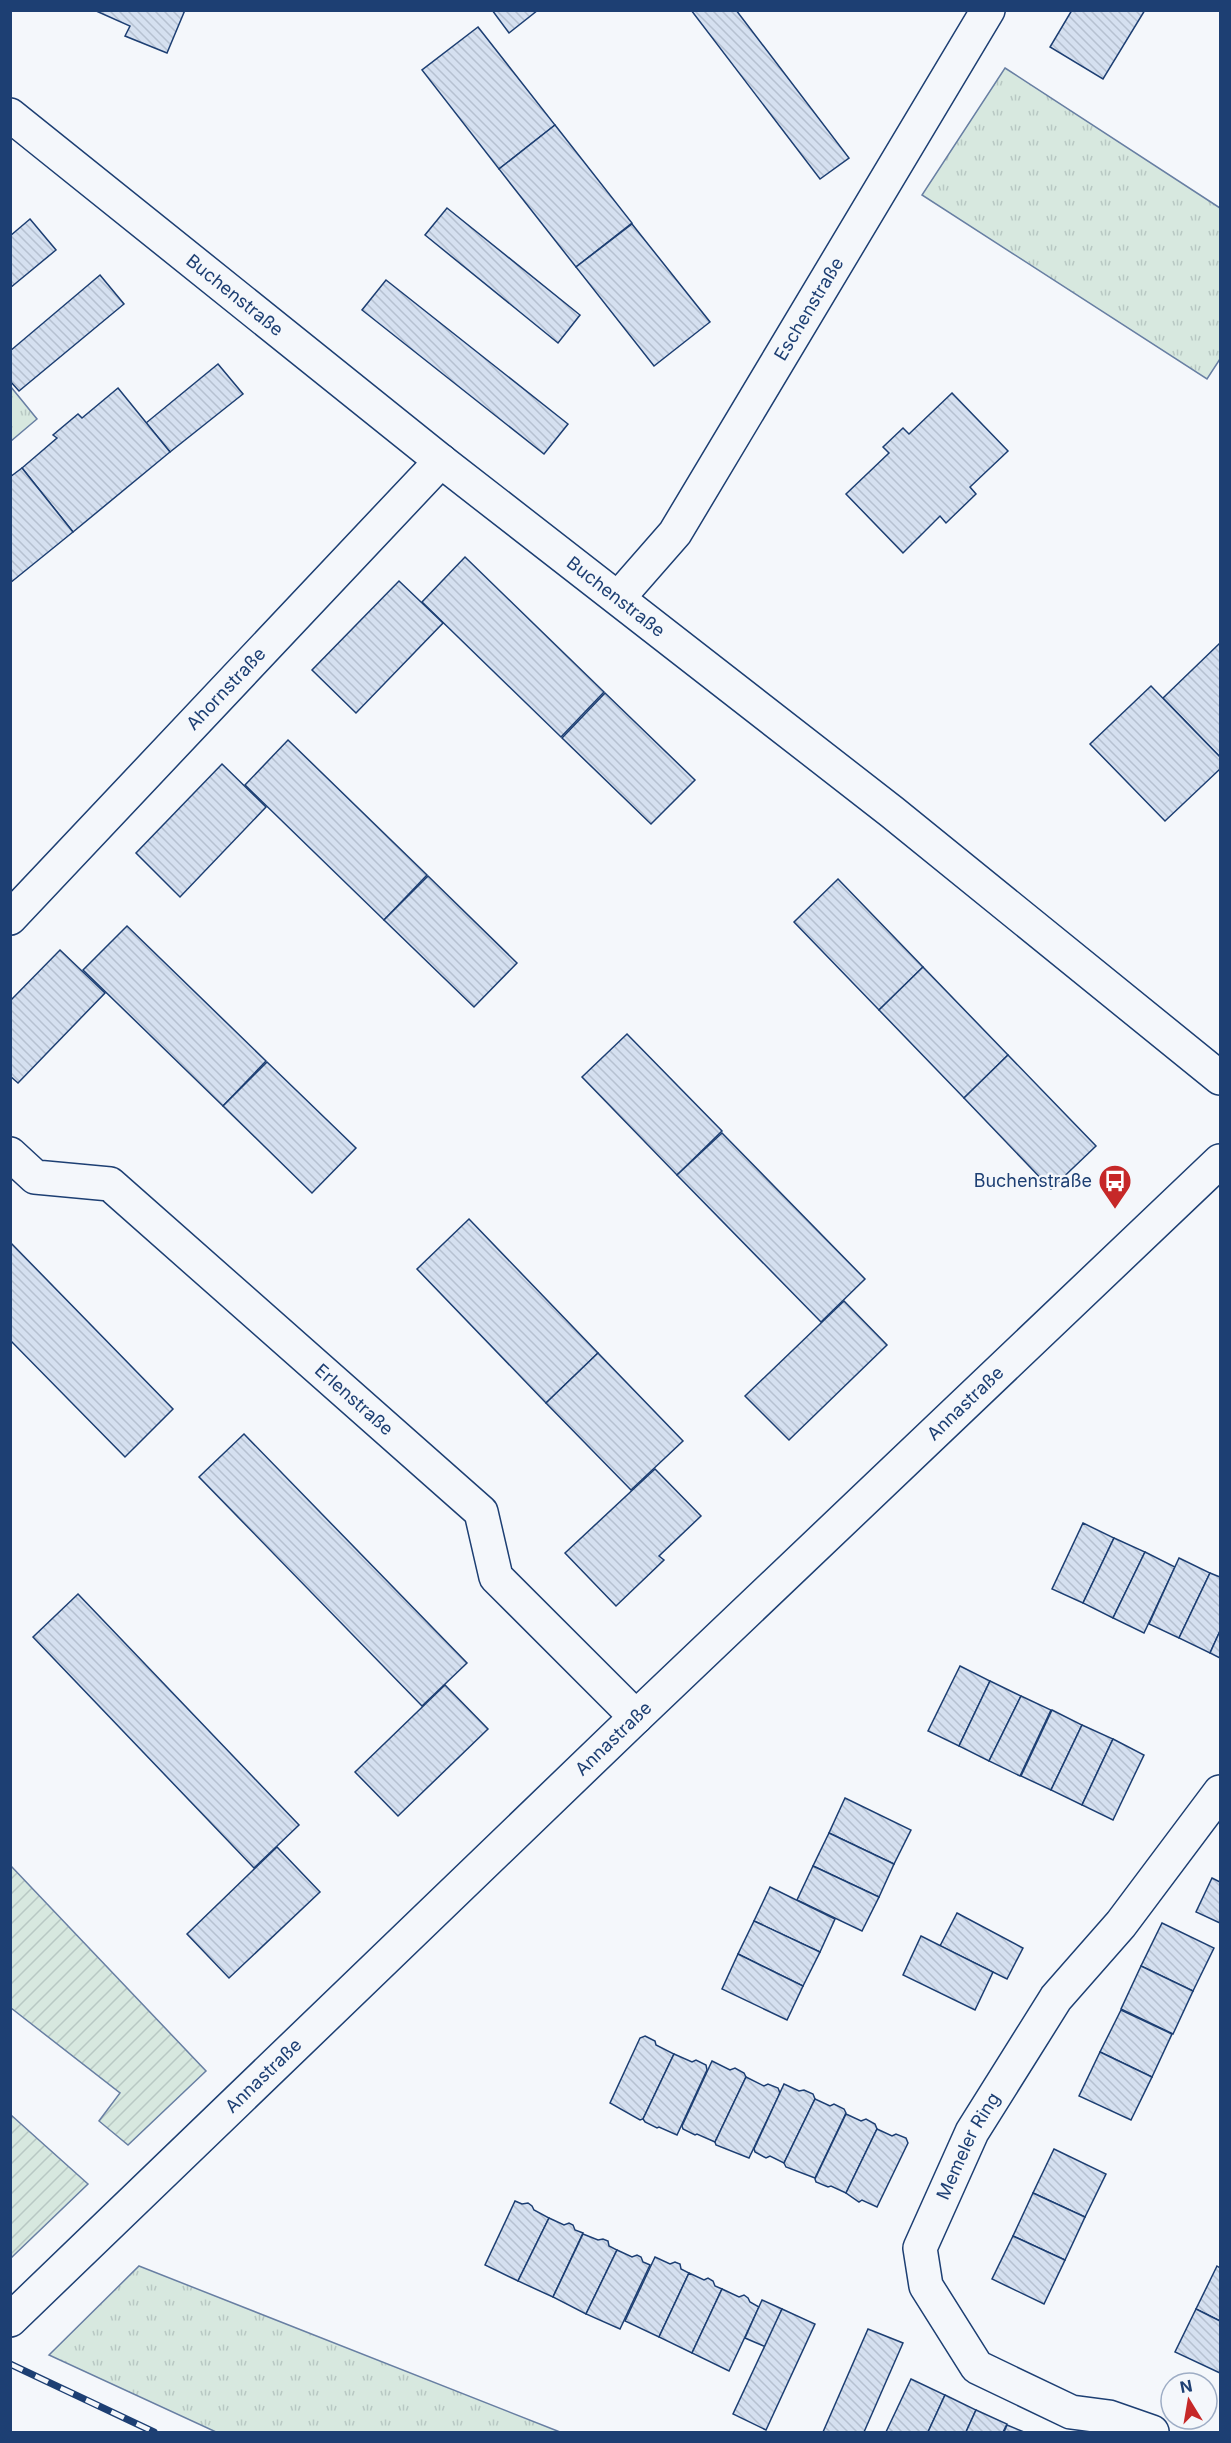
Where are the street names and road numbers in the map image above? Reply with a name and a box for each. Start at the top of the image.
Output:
street label: Buchenstraße [182,250,288,340]
street label: Eschenstraße [770,254,847,364]
street label: Buchenstraße [563,552,669,641]
street label: Ahornstraße [182,643,270,734]
street label: Erlenstraße [311,1359,398,1439]
street label: Annastraße [922,1362,1008,1444]
street label: Annastraße [571,1697,656,1780]
street label: Annastraße [221,2034,306,2117]
street label: Memeler Ring [932,2089,1004,2203]

